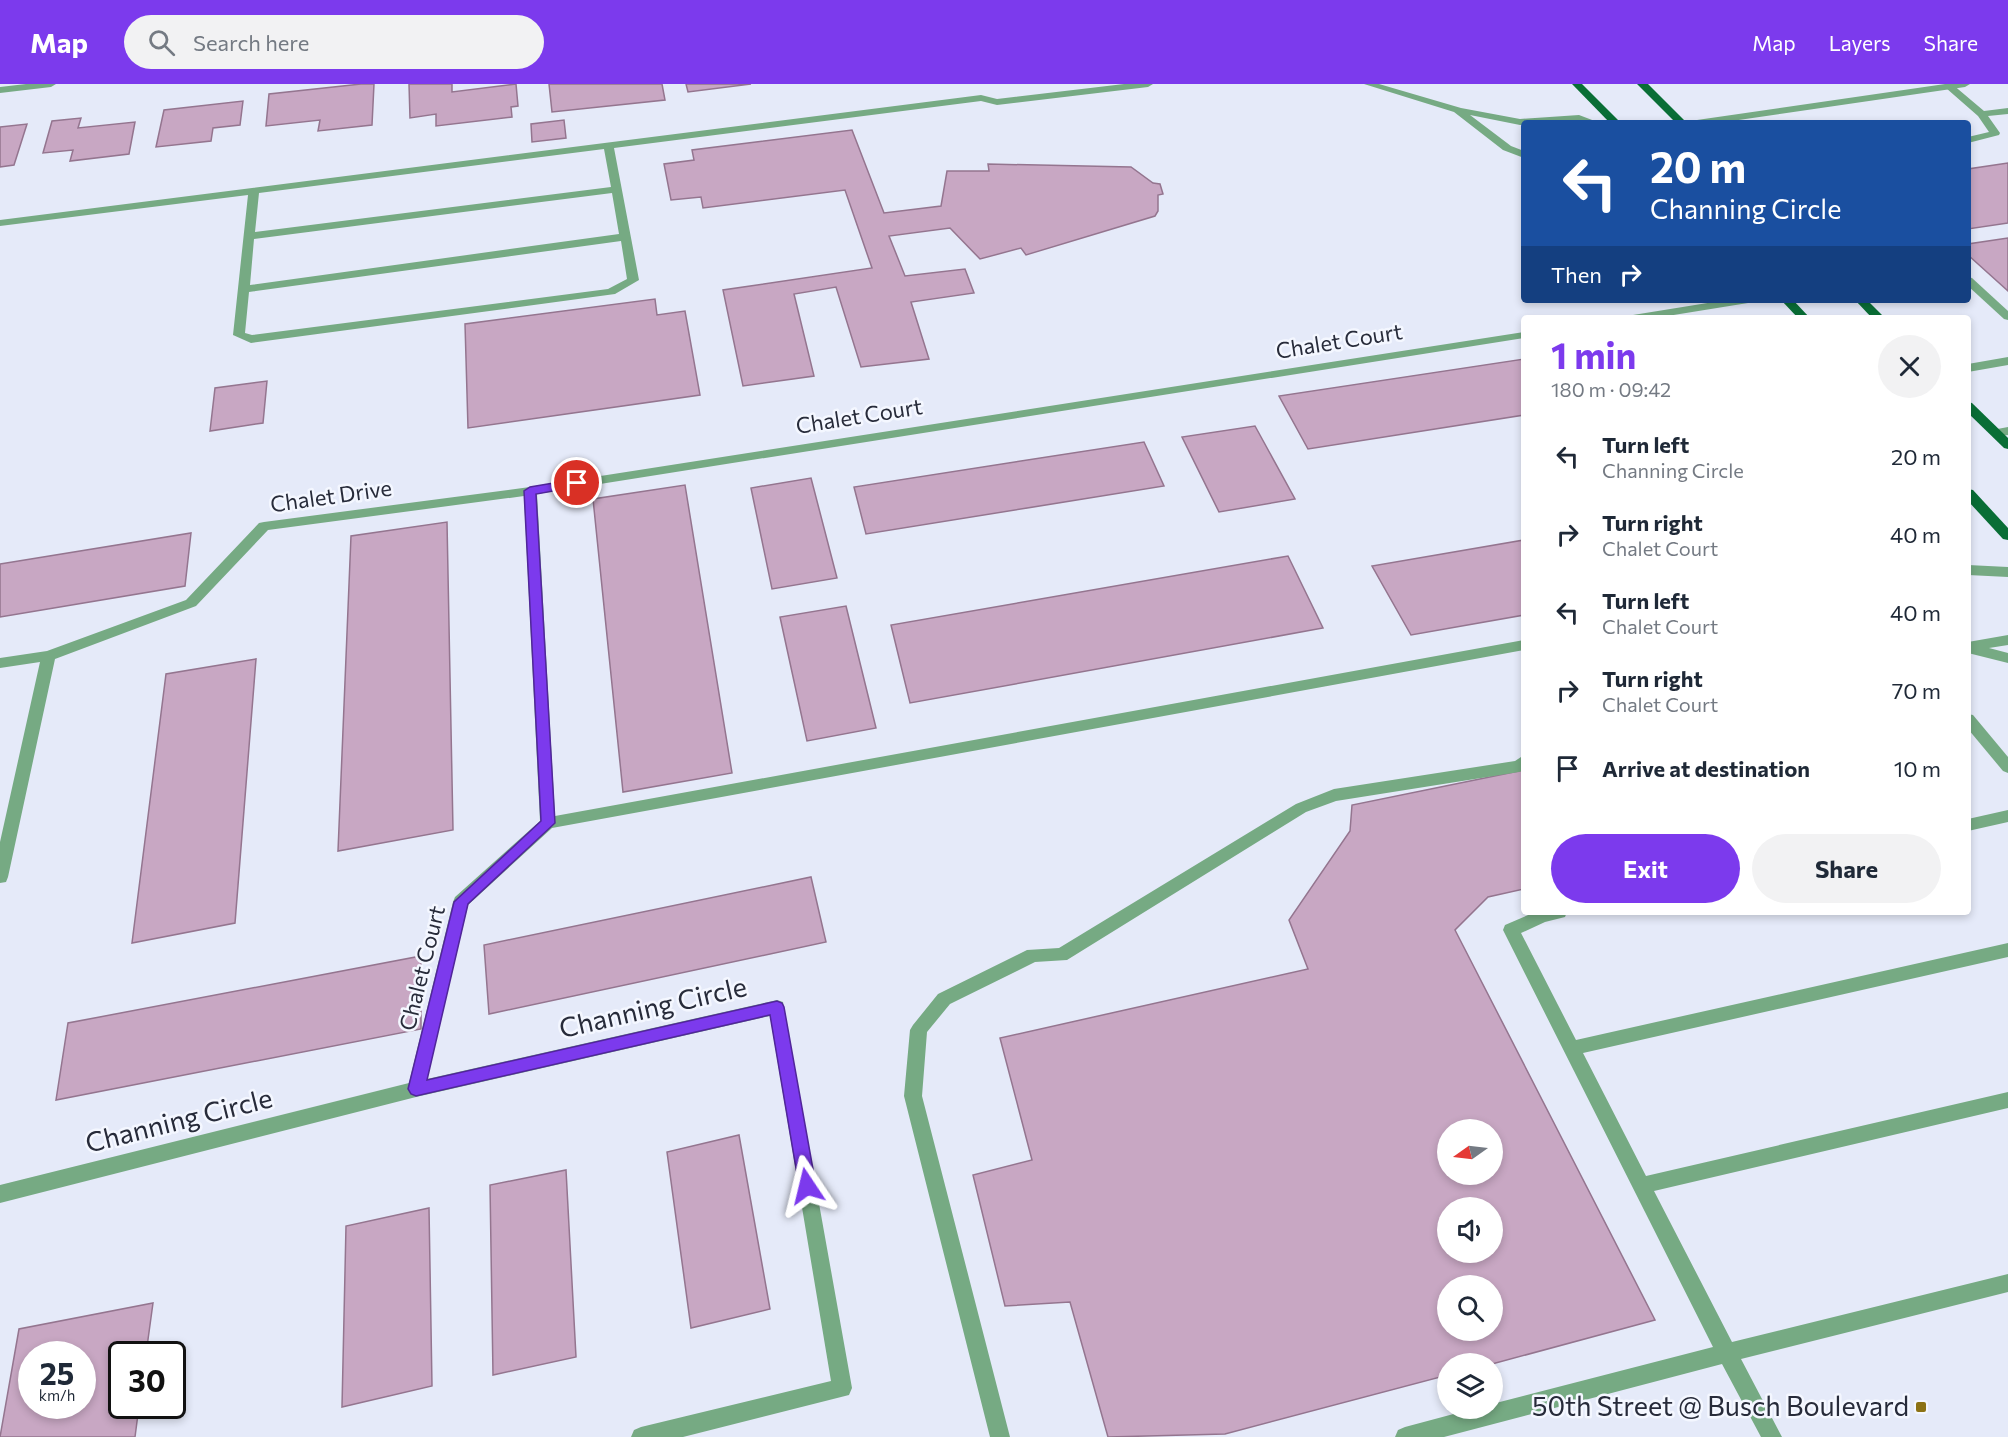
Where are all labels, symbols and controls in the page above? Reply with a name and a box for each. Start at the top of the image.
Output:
search box [124,15,544,69]
text: Map [30,25,88,59]
icon: search [145,26,178,59]
text: Search here [193,29,309,56]
text: Map [1752,30,1796,55]
text: Layers [1829,30,1891,55]
text: Share [1924,30,1978,55]
text: 20 m [1650,140,1746,192]
icon: left [1551,144,1629,222]
text: Channing Circle [1650,192,1841,225]
icon: right [1614,258,1647,291]
text: Then [1551,261,1602,288]
street label: Chalet Court [1274,317,1404,364]
text: 1 min [1551,332,1636,376]
button: close [1878,335,1941,398]
text: 180 m · 09:42 [1551,377,1671,401]
street label: Chalet Court [794,392,924,439]
text: Turn left [1602,431,1689,458]
icon: left [1551,440,1584,473]
text: 20 m [1891,443,1941,470]
pin [551,457,602,508]
text: Channing Circle [1602,458,1744,482]
icon: arrive [560,466,593,499]
street label: Chalet Drive [268,474,394,517]
text: Turn right [1602,509,1703,536]
icon: right [1551,518,1584,551]
text: 40 m [1890,521,1941,548]
text: Chalet Court [1602,536,1718,560]
text: Turn left [1602,587,1689,614]
icon: left [1551,596,1584,629]
text: 40 m [1890,599,1941,626]
text: Chalet Court [1602,614,1718,638]
text: Turn right [1602,665,1703,692]
icon: right [1551,674,1584,707]
text: 70 m [1892,677,1941,704]
text: Chalet Court [1602,692,1718,716]
icon: arrive [1551,752,1584,785]
text: Arrive at destination [1602,755,1810,782]
text: 10 m [1894,755,1941,782]
button: Exit [1551,834,1740,903]
button: Share [1752,834,1941,903]
street label: Chalet Court [393,903,450,1033]
street label: Channing Circle [556,969,750,1044]
street label: Channing Circle [82,1080,276,1159]
north arrow [1437,1119,1503,1185]
map controls [1437,1119,1503,1419]
position arrow [775,1154,839,1218]
button: sound [1437,1197,1503,1263]
button: search [1437,1275,1503,1341]
speed limit sign: 30 [108,1341,186,1419]
button: layers [1437,1353,1503,1419]
text: 25 [40,1354,74,1391]
text: km/h [39,1386,75,1404]
place label: 50th Street @ Busch Boulevard [1532,1389,1909,1422]
marker: 50th Street @ Busch Boulevard [1914,1400,1928,1414]

